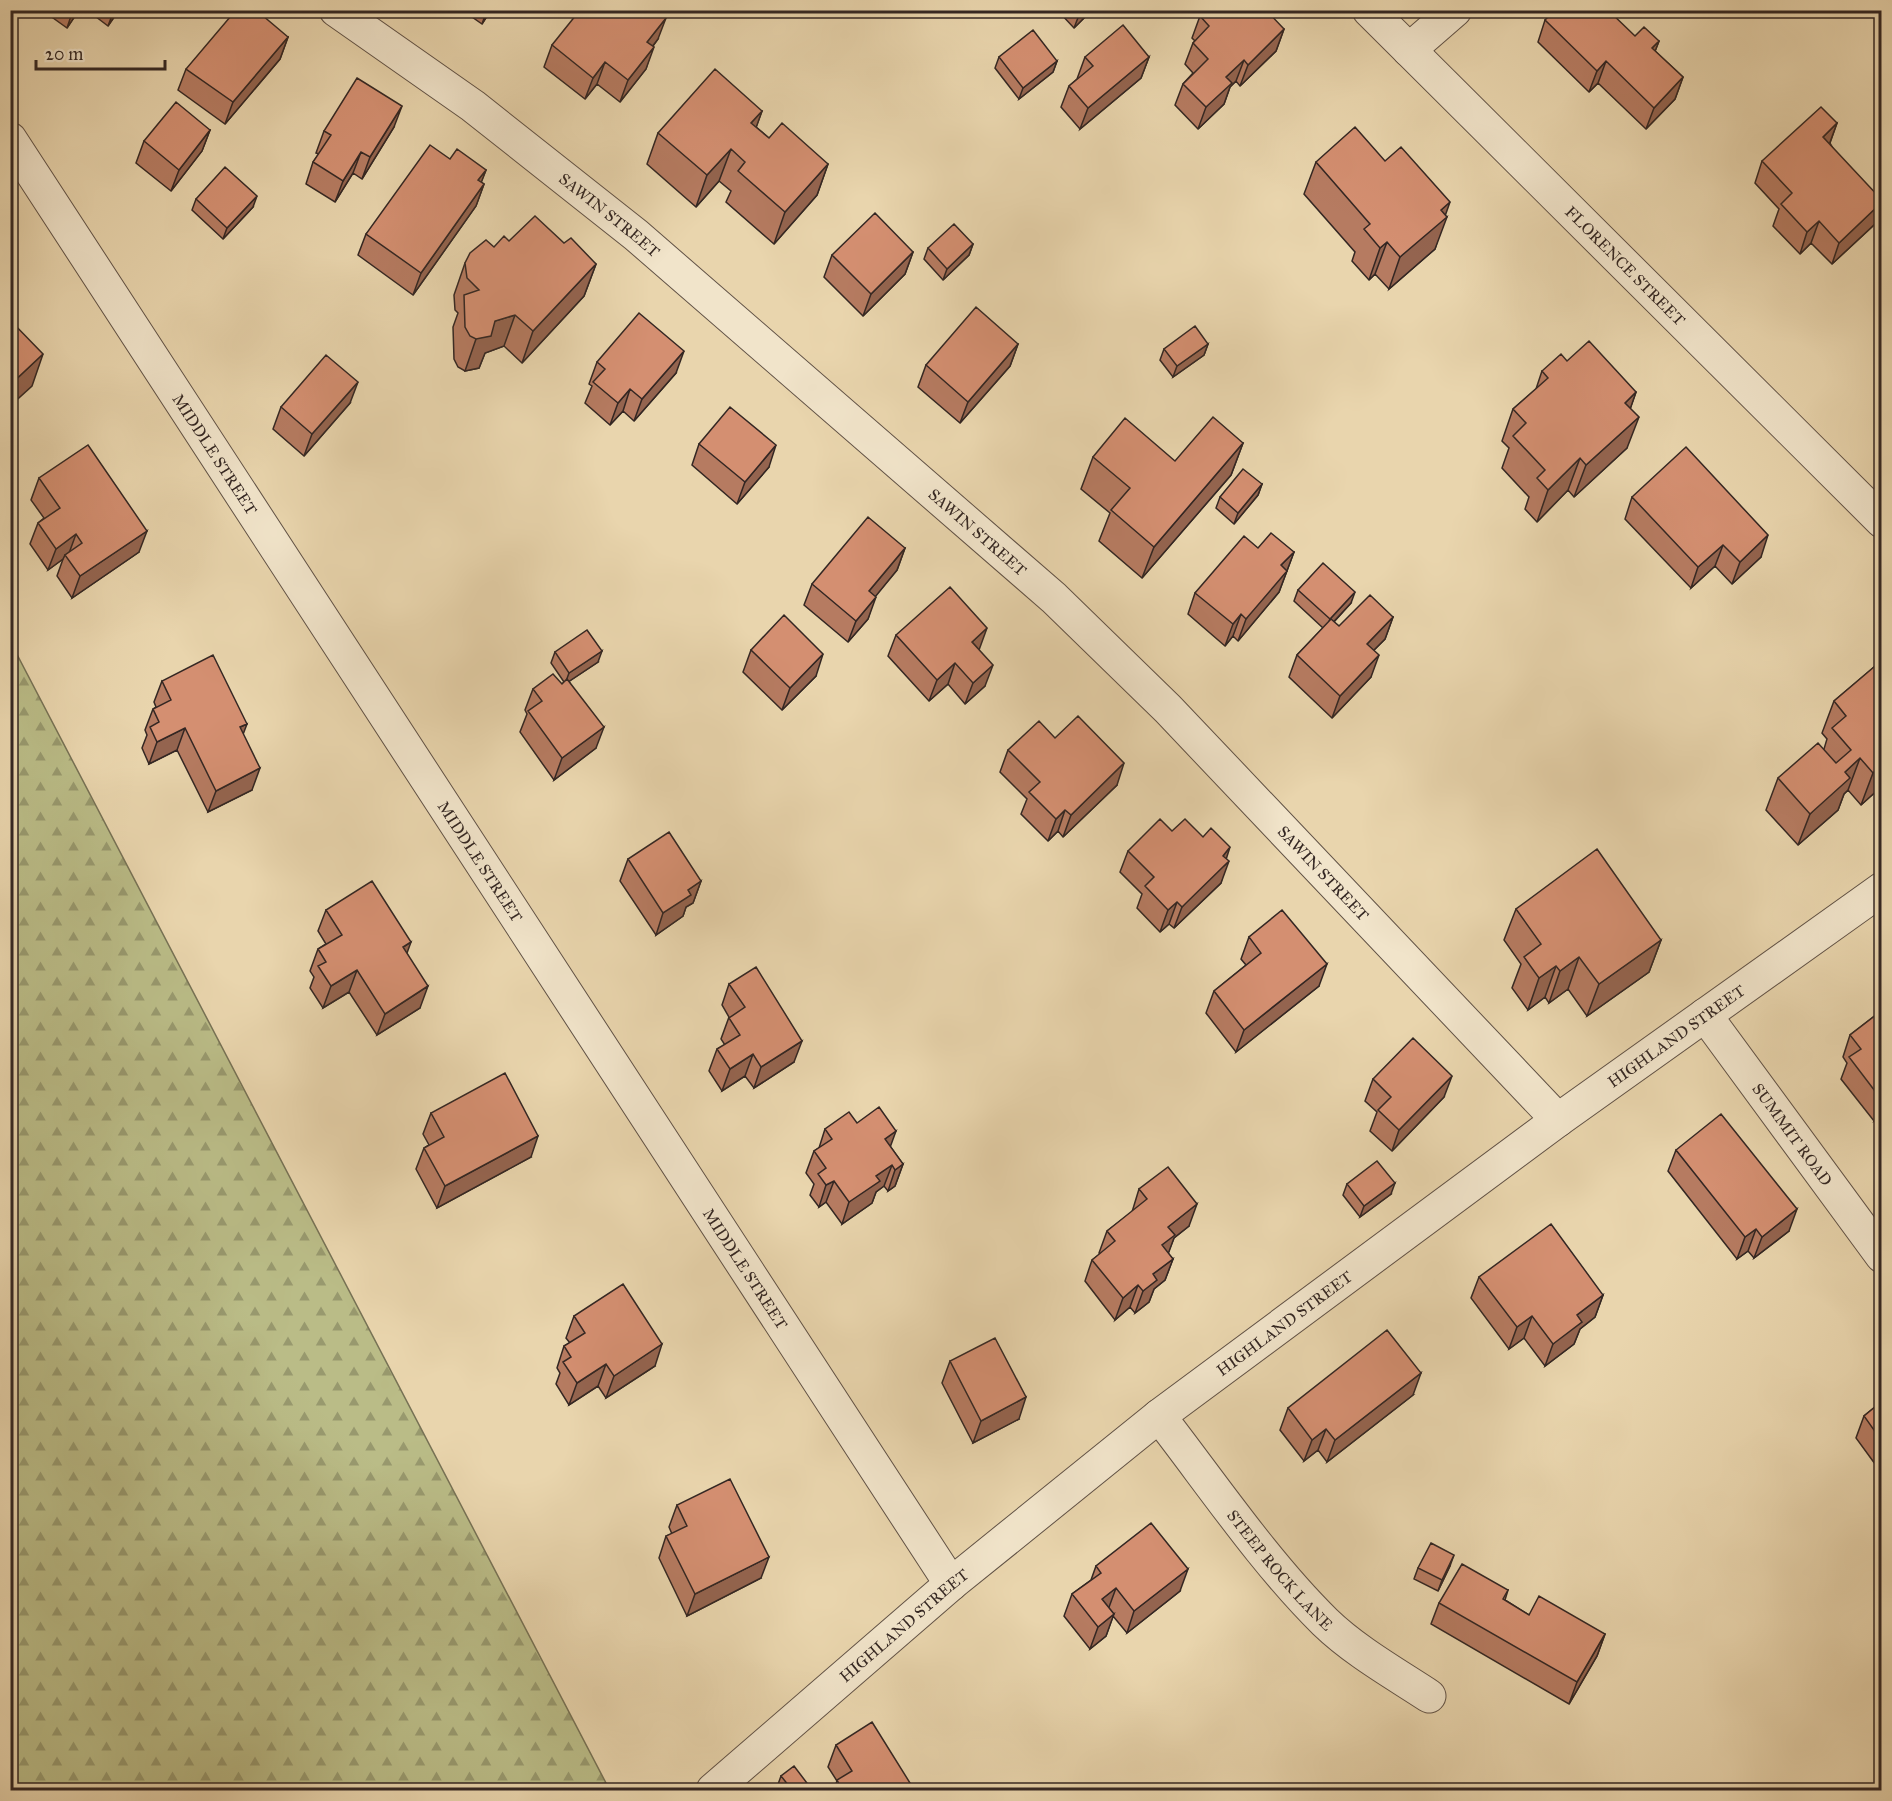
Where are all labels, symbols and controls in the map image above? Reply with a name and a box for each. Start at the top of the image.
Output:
scale bar [36,33,165,71]
text: 20 m [45,43,83,65]
street label: SAWIN STREET [556,169,664,261]
street label: FLORENCE STREET [1561,202,1689,329]
street label: MIDDLE STREET [169,390,261,518]
street label: SAWIN STREET [925,484,1031,580]
street label: MIDDLE STREET [434,797,527,925]
street label: SAWIN STREET [1274,822,1373,924]
street label: HIGHLAND STREET [1604,980,1748,1091]
street label: SUMMIT ROAD [1749,1079,1837,1189]
street label: MIDDLE STREET [699,1205,792,1333]
street label: HIGHLAND STREET [1213,1267,1356,1380]
street label: STEEP ROCK LANE [1223,1506,1337,1634]
street label: HIGHLAND STREET [835,1564,972,1686]

